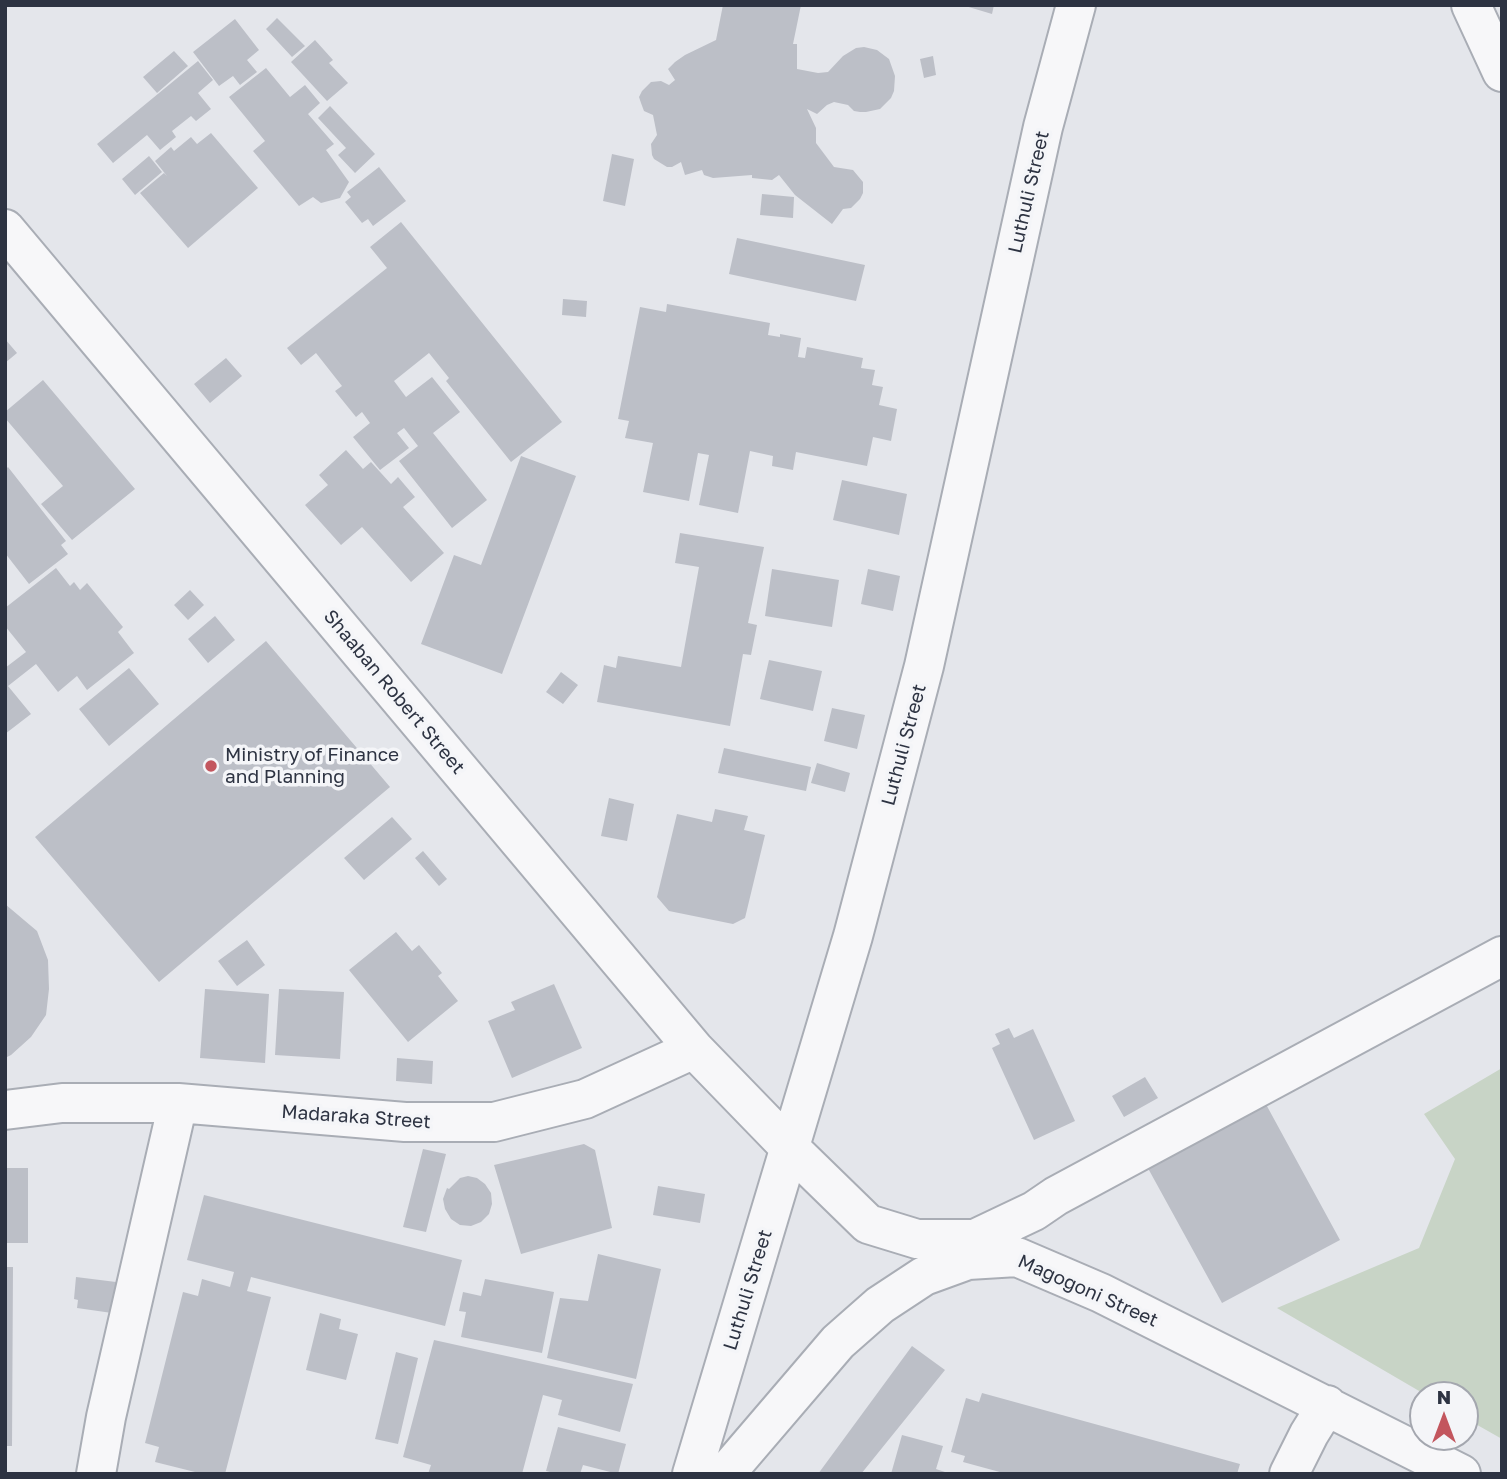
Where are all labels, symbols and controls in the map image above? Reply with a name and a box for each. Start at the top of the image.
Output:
street label: Luthuli Street [1004,129,1054,255]
street label: Shaaban Robert Street [319,605,469,779]
street label: Luthuli Street [877,682,931,808]
place label: Ministry of Finance and Planning [225,744,399,788]
marker: Ministry of Finance and Planning [203,758,219,774]
street label: Madaraka Street [281,1100,431,1134]
street label: Luthuli Street [719,1227,777,1353]
street label: Magogoni Street [1014,1250,1162,1332]
north arrow [1409,1381,1479,1451]
text: N [1437,1385,1451,1408]

